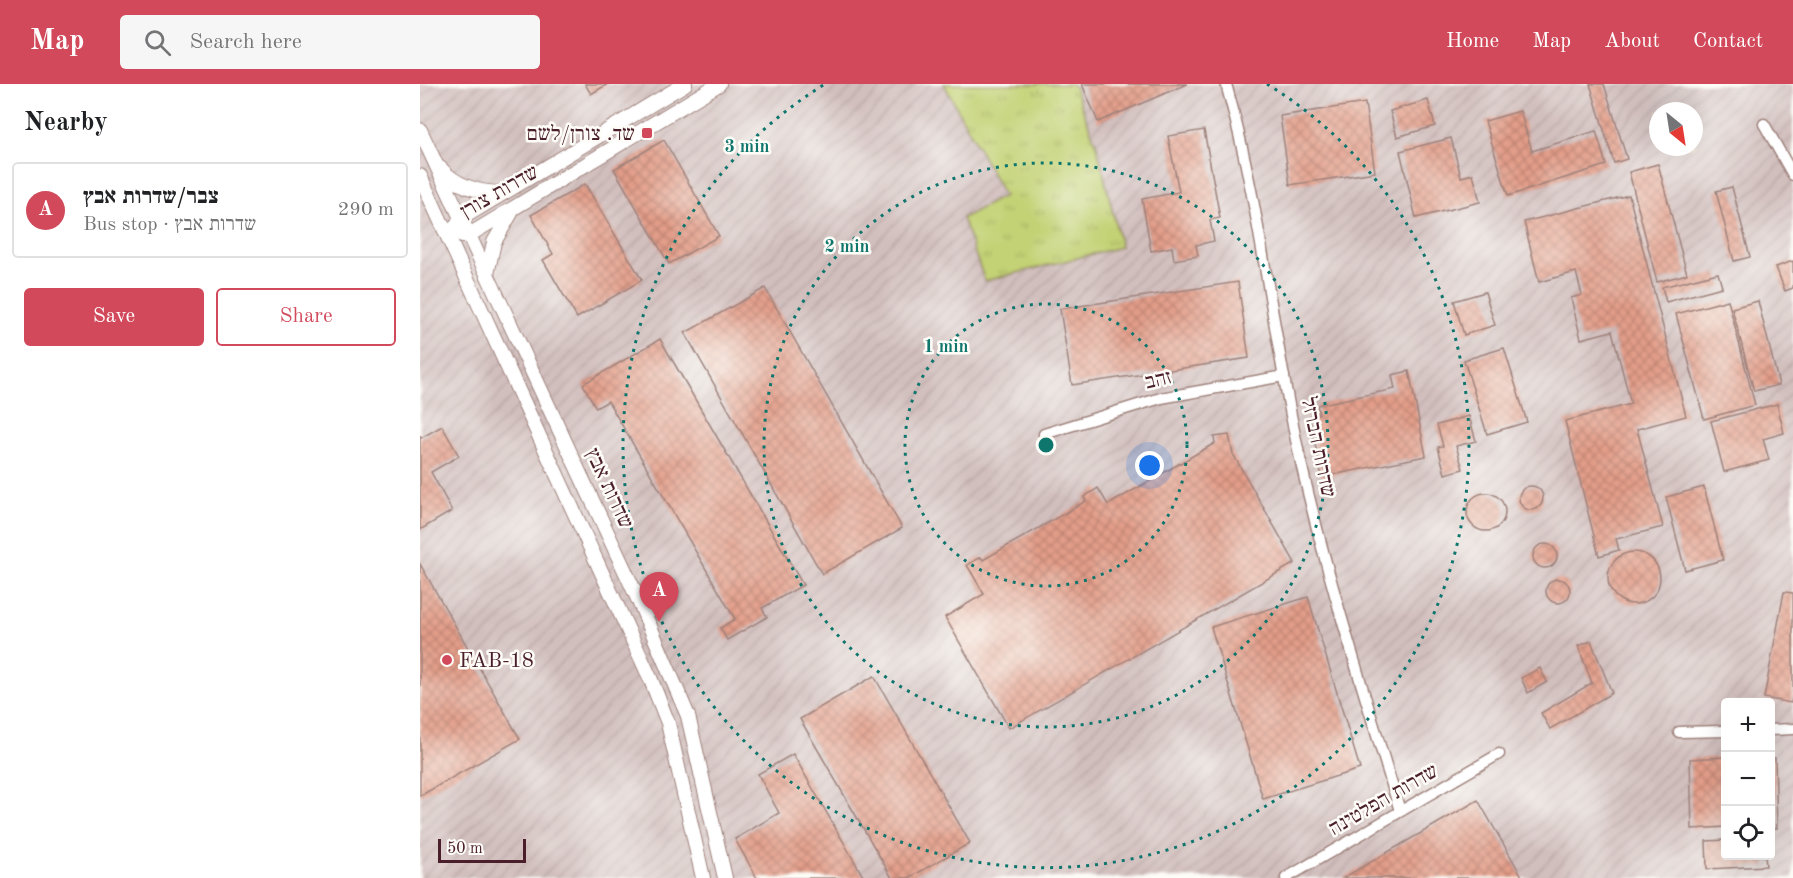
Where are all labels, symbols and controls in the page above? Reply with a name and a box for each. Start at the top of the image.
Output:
search box [120,15,540,69]
icon: search [141,26,174,59]
text: Map [30,28,84,56]
text: Search here [189,31,302,53]
text: Home [1446,31,1499,52]
text: Map [1532,31,1571,52]
text: About [1604,31,1660,52]
text: Contact [1693,31,1763,52]
north arrow [1649,102,1703,156]
text: Nearby [24,110,108,136]
place label: שד. צורן/לשם [526,123,635,145]
marker: שד. צורן/לשם [640,126,654,140]
text: 3 min [724,138,770,156]
street label: שדרות צורן [457,162,542,223]
text: צבר/שדרות אבץ [83,186,219,208]
text: A [38,200,53,220]
text: 290 m [338,200,394,220]
text: Bus stop · שדרות אבץ [83,215,256,235]
text: 2 min [824,238,870,256]
button: Save [24,288,204,346]
button: Share [216,288,396,346]
text: 1 min [923,338,969,356]
street label: זהב [1143,367,1174,394]
street label: שדרות הברזל [1297,395,1339,500]
centre of rings [1036,435,1056,455]
street label: שדרות אבץ [581,445,636,532]
your location [1135,451,1164,480]
pin: A [640,572,678,622]
place label: FAB-18 [459,651,534,672]
marker: FAB-18 [440,653,454,667]
map controls [1721,698,1775,860]
button: + [1721,698,1775,752]
button: − [1721,752,1775,806]
street label: שדרות הפלטינה [1325,760,1442,840]
button: locate [1721,806,1775,860]
scale bar [438,836,526,864]
text: 50 m [447,841,483,857]

